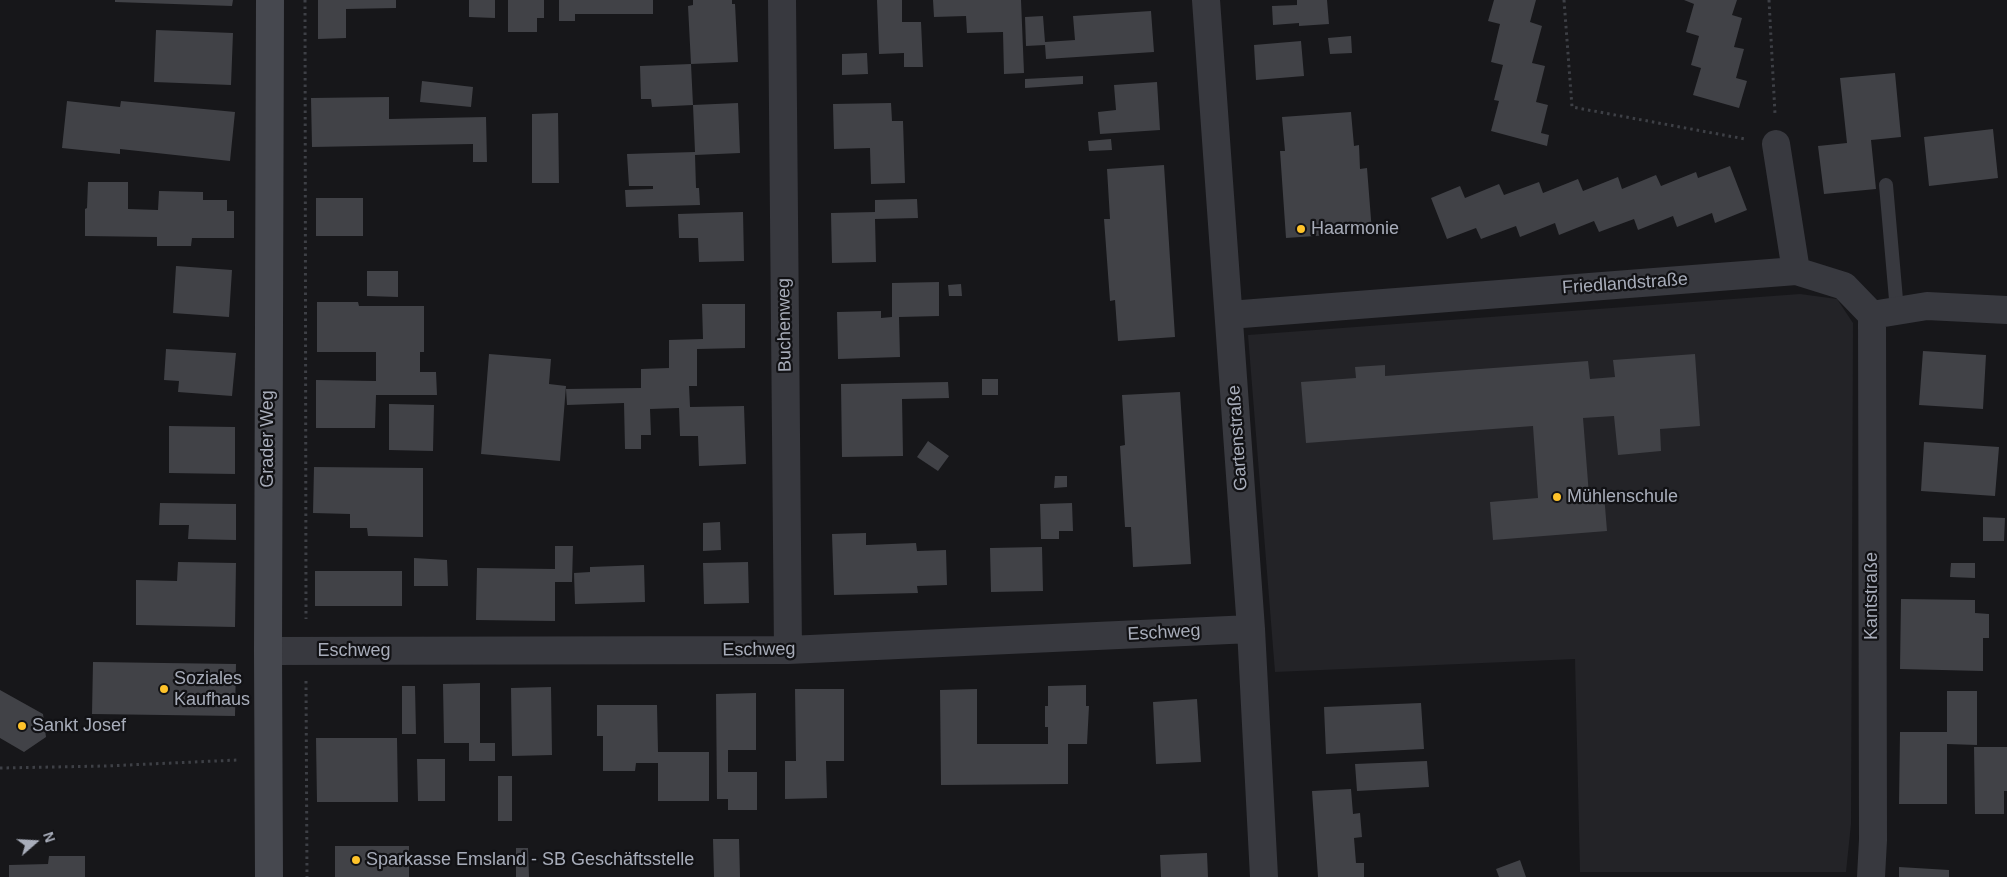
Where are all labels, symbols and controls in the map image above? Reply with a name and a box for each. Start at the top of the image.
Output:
place label: Haarmonie [1311,218,1399,240]
marker: Haarmonie [1295,223,1307,235]
street label: Friedlandstraße [1561,269,1689,299]
street label: Buchenweg [773,278,797,372]
street label: Gartenstraße [1224,384,1252,492]
street label: Grader Weg [257,390,279,488]
place label: Mühlenschule [1567,486,1678,508]
marker: Mühlenschule [1551,491,1563,503]
street label: Kantstraße [1861,552,1883,640]
street label: Eschweg [1127,620,1201,646]
street label: Eschweg [722,639,796,661]
street label: Eschweg [317,640,391,662]
place label: Soziales Kaufhaus [174,668,250,711]
marker: Soziales Kaufhaus [158,683,170,695]
place label: Sankt Josef [32,715,126,737]
marker: Sankt Josef [16,720,28,732]
north arrow [10,817,60,867]
text: N [40,830,58,845]
place label: Sparkasse Emsland - SB Geschäftsstelle [366,849,694,871]
marker: Sparkasse Emsland - SB Geschäftsstelle [350,854,362,866]

